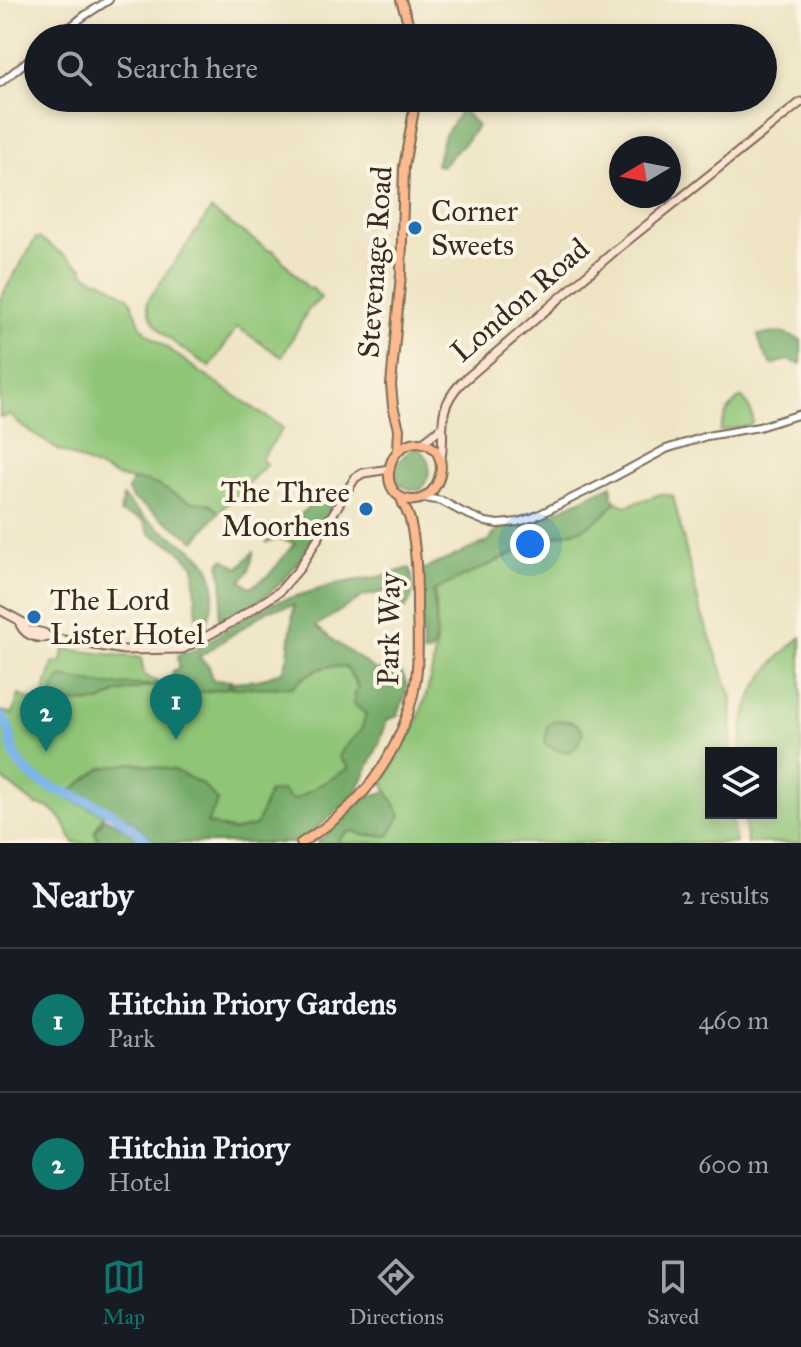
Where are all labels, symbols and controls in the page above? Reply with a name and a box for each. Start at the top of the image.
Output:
search box [24,24,777,112]
icon: search [52,46,96,90]
text: Search here [116,50,258,86]
north arrow [609,136,681,208]
street label: Stevenage Road [350,165,400,359]
place label: Corner Sweets [431,193,519,263]
marker: Corner Sweets [406,219,424,237]
street label: London Road [444,230,596,370]
place label: The Three Moorhens [221,474,350,544]
marker: The Three Moorhens [357,500,375,518]
your location [510,524,550,564]
street label: Park Way [370,571,408,686]
place label: The Lord Lister Hotel [50,582,205,652]
marker: The Lord Lister Hotel [25,608,43,626]
pin: 1 [150,674,202,740]
pin: 2 [20,686,72,752]
map controls [705,747,777,819]
button: layers [705,747,777,819]
text: Nearby [32,875,134,916]
text: 2 results [681,879,769,911]
text: Hitchin Priory Gardens [108,986,397,1022]
text: 1 [53,1004,63,1036]
text: 460 m [699,1004,769,1036]
text: Park [108,1022,155,1054]
text: Hitchin Priory [108,1130,290,1166]
text: 2 [52,1148,64,1180]
text: 600 m [698,1148,769,1180]
text: Hotel [108,1166,171,1198]
tab: Map [102,1255,146,1330]
tab: Directions [349,1255,444,1330]
tab: Saved [647,1255,699,1330]

